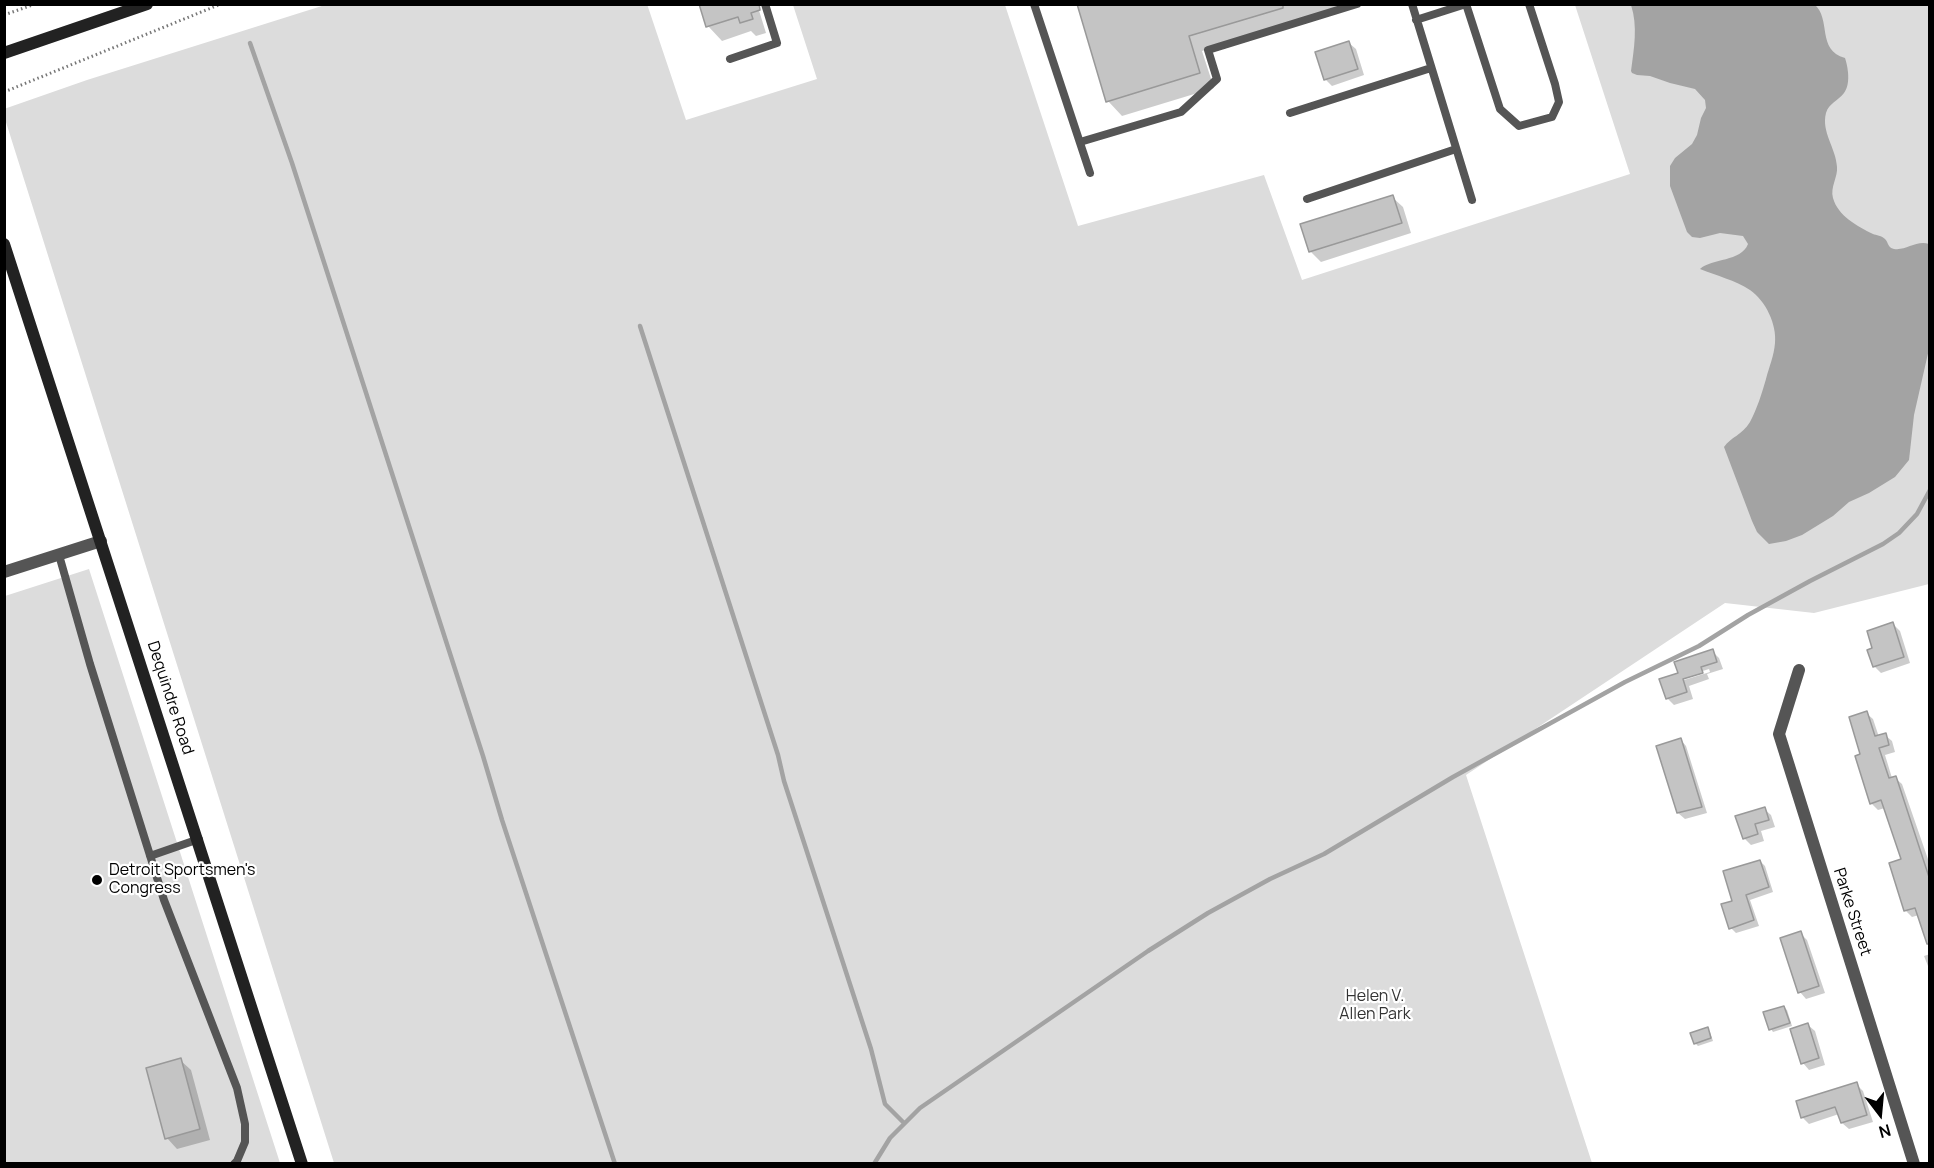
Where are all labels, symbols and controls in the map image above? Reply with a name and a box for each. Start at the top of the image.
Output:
street label: Dequindre Road [143,639,197,757]
place label: Detroit Sportsmen's Congress [109,861,255,899]
street label: Parke Street [1829,866,1875,958]
marker: Detroit Sportsmen's Congress [90,873,104,887]
park label: Helen V. Allen Park [1339,987,1411,1025]
north arrow [1850,1084,1910,1144]
text: N [1876,1119,1894,1143]

